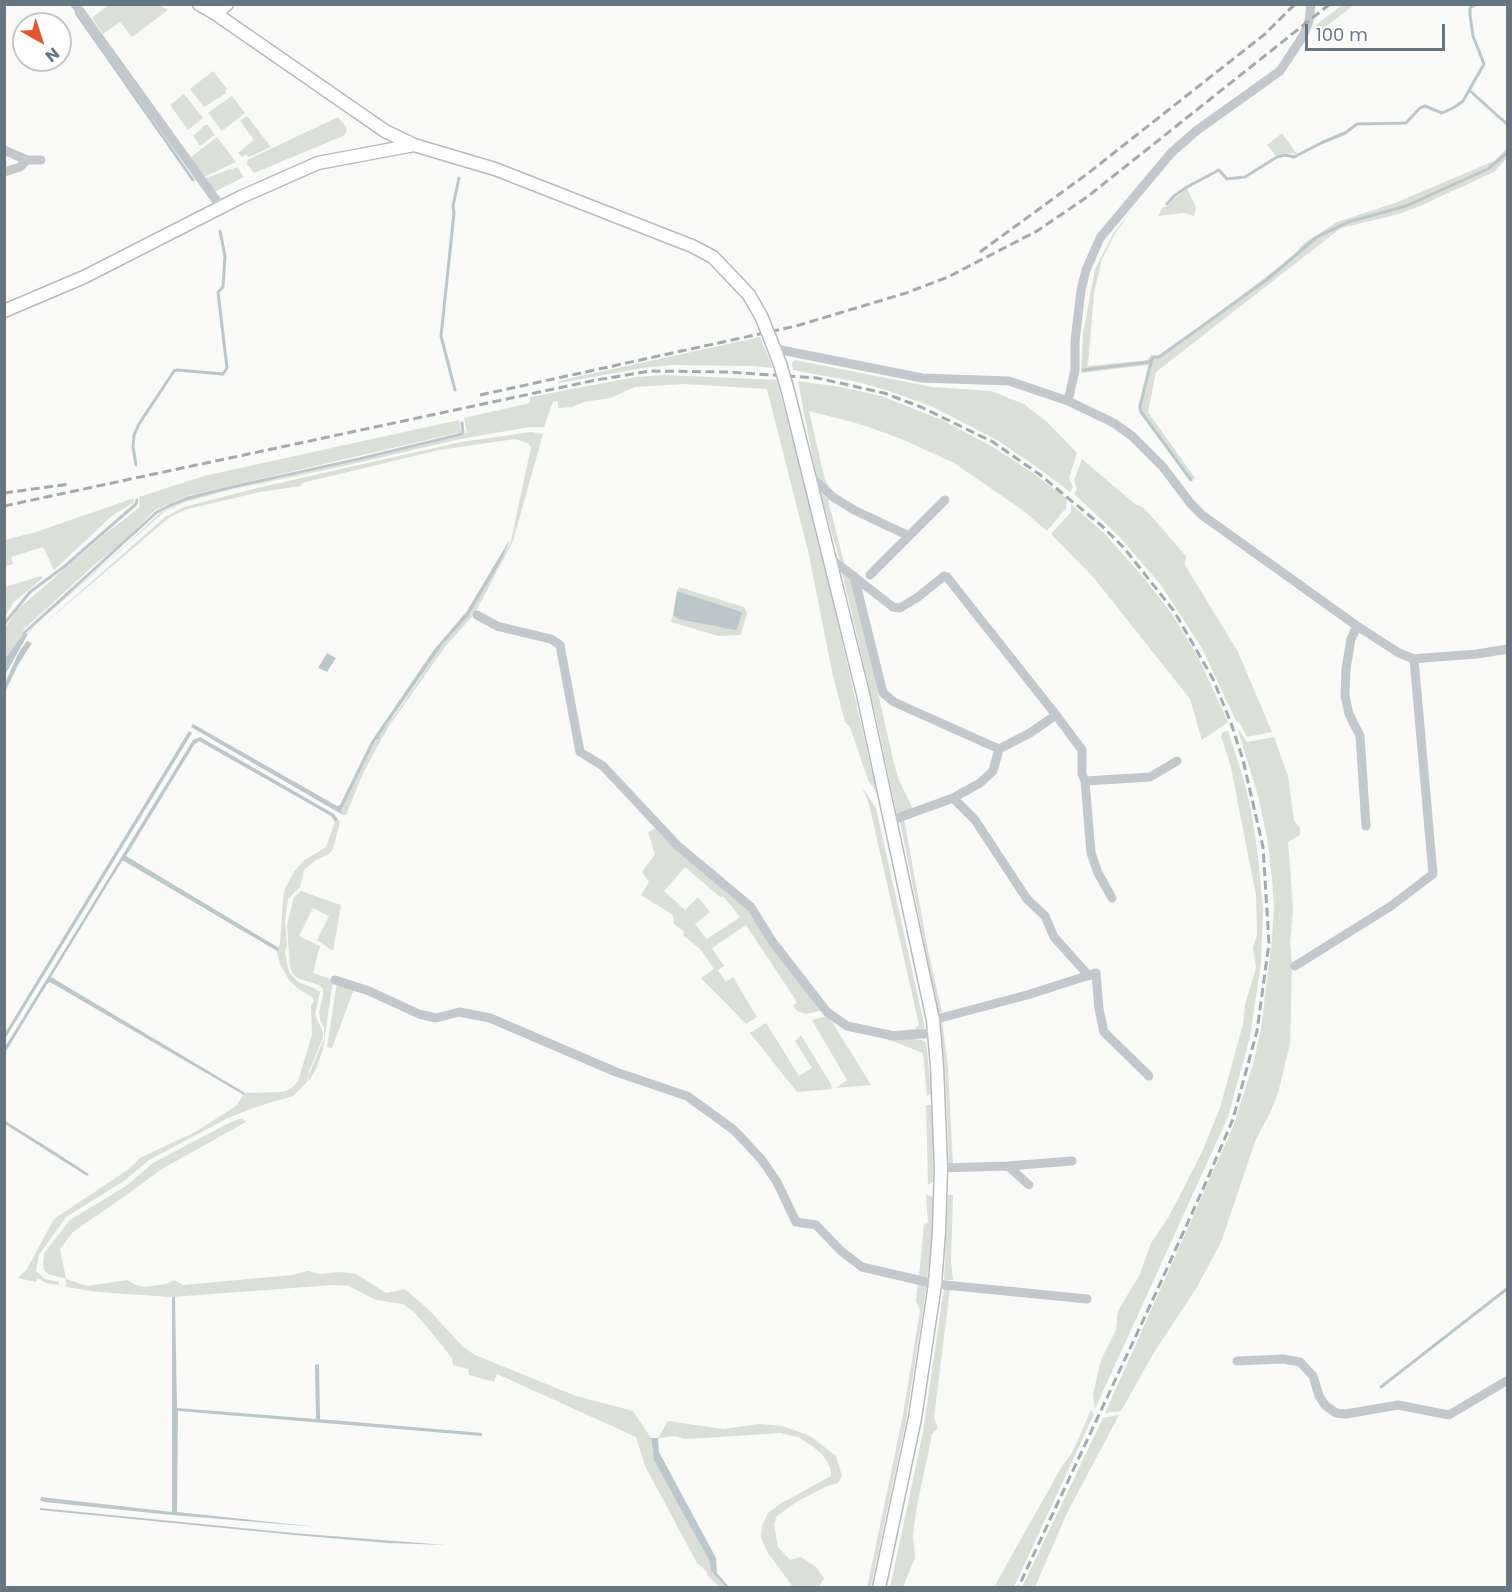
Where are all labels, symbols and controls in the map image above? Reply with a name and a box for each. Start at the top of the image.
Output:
north arrow [12,12,72,72]
scale bar [1308,12,1448,50]
text: 100 m [1316,22,1368,47]
text: N [40,42,64,68]

